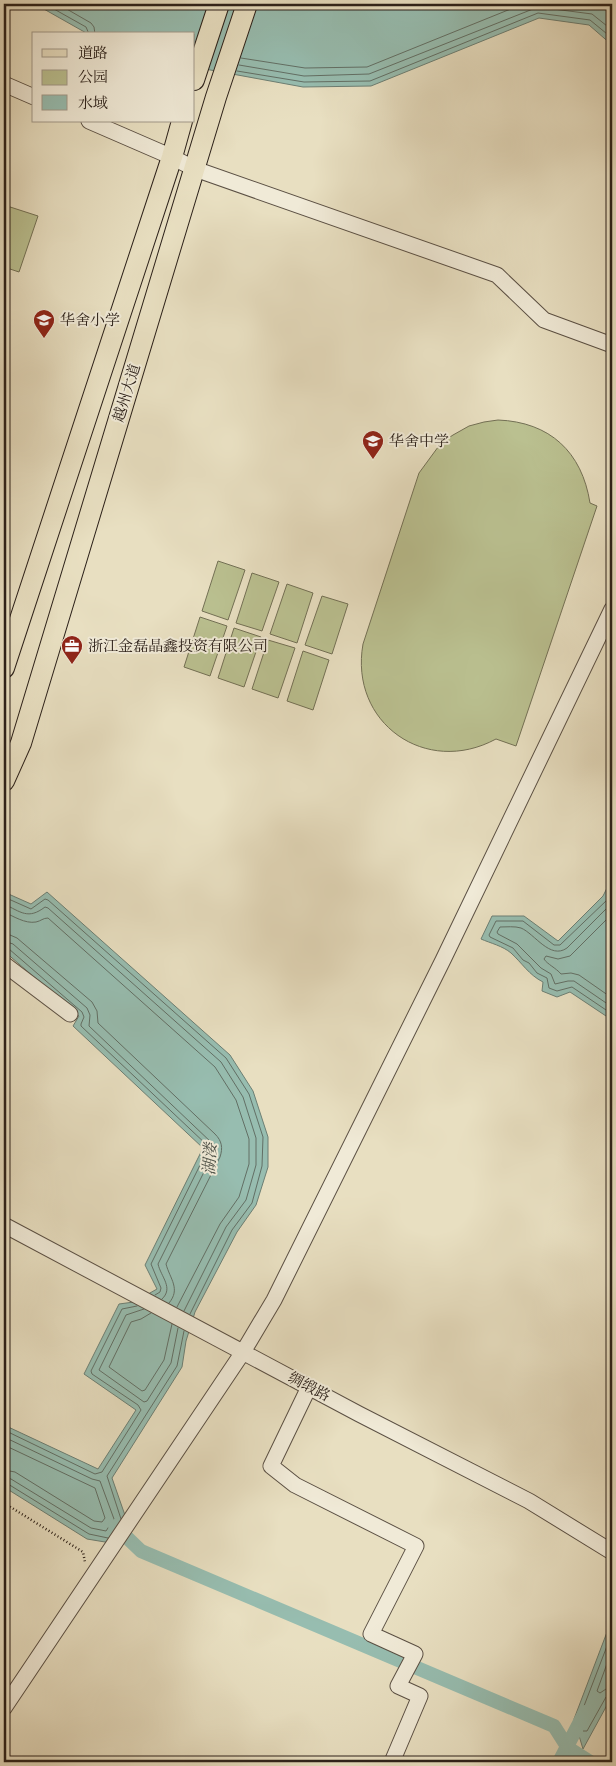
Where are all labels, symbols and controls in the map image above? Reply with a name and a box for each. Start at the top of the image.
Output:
legend [32,32,195,122]
text: 道路 [78,44,108,63]
text: 公园 [78,68,108,87]
text: 水域 [78,94,108,113]
school or university icon: 华舍小学 [32,308,56,339]
place label: 华舍小学 [60,311,120,330]
street label: 越州大道 [109,362,145,424]
school or university icon: 华舍中学 [361,429,385,460]
place label: 华舍中学 [389,432,449,451]
office icon: 浙江金磊晶鑫投资有限公司 [60,634,84,665]
place label: 浙江金磊晶鑫投资有限公司 [88,637,268,656]
water label: 湖溇 [199,1141,221,1176]
street label: 绸缎路 [285,1368,333,1406]

